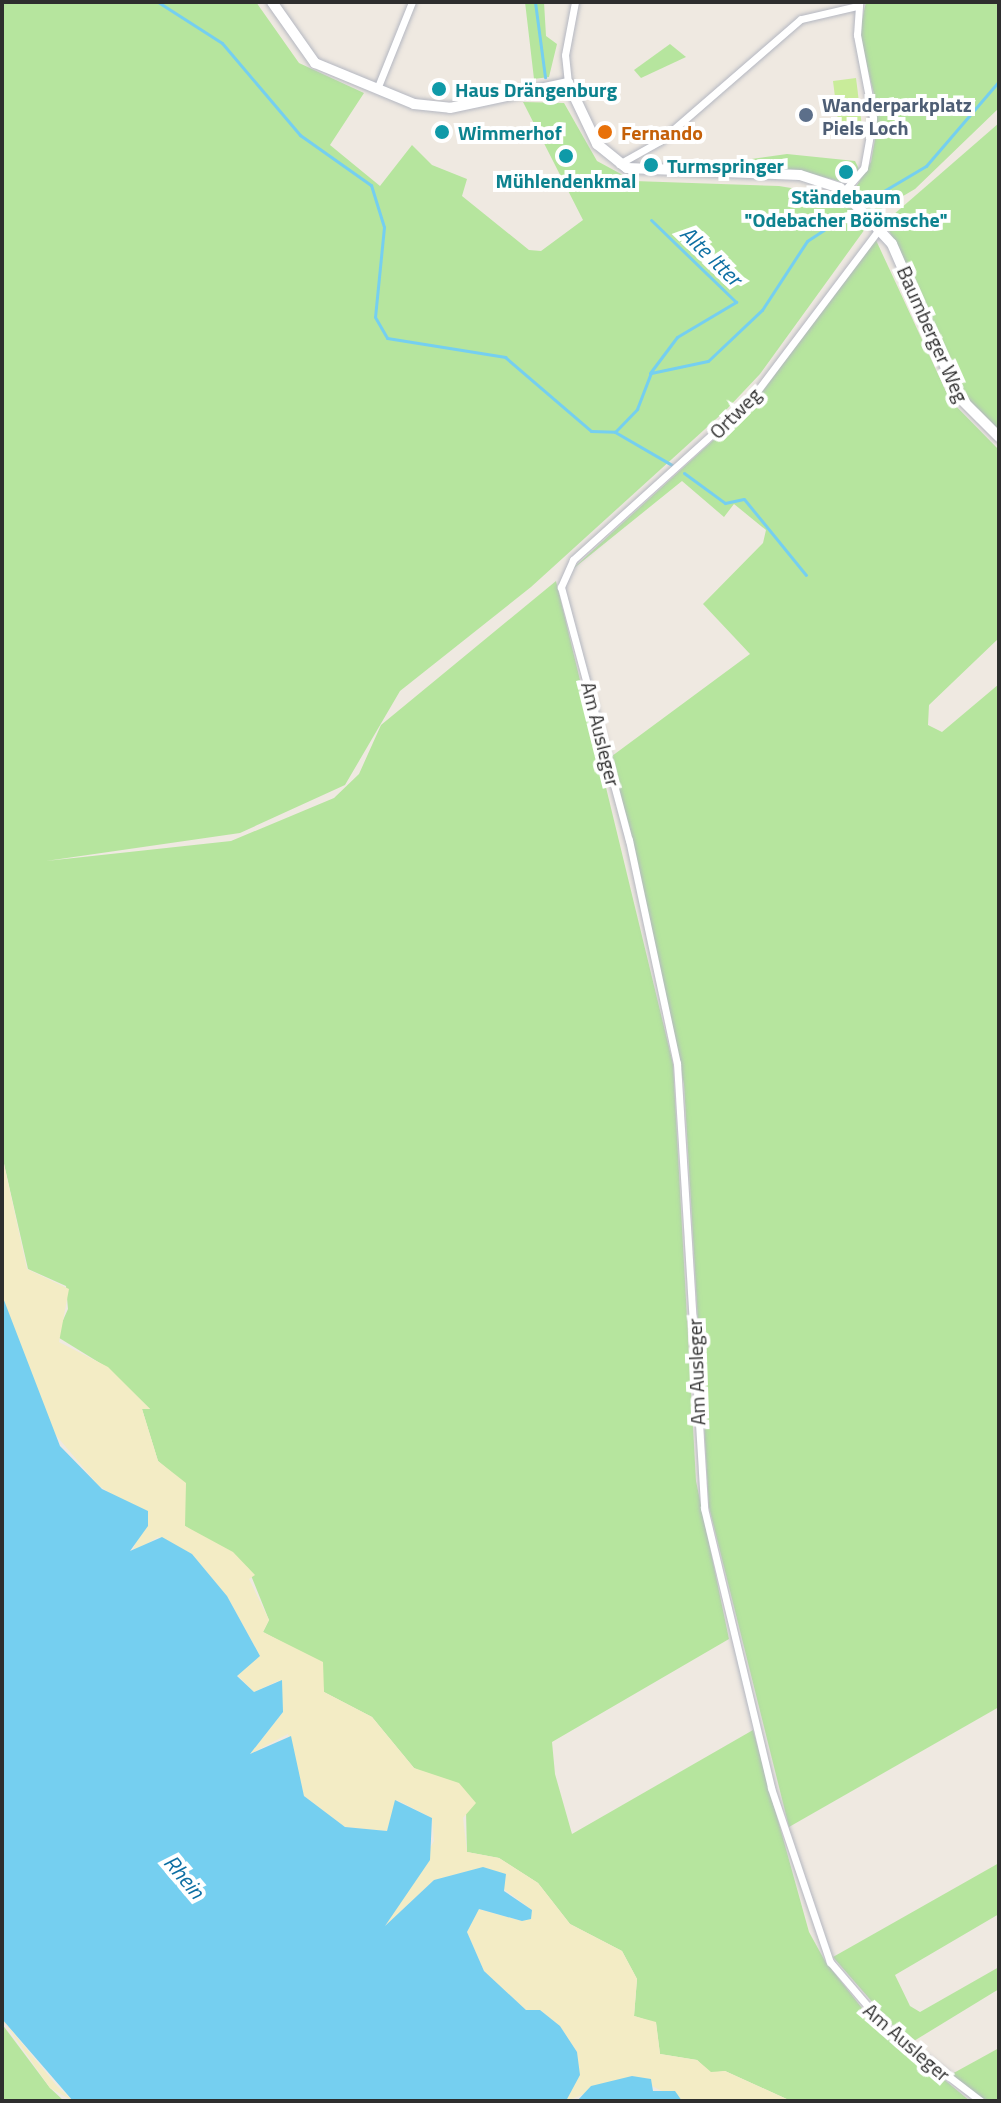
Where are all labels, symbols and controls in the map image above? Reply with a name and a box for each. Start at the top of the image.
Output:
place label: Haus Drängenburg [455,77,617,101]
marker: Haus Drängenburg [430,80,448,98]
place label: Wanderparkplatz Piels Loch [822,92,972,139]
marker: Wanderparkplatz Piels Loch [797,106,815,124]
place label: Wimmerhof [458,120,562,144]
place label: Fernando [621,120,703,144]
marker: Wimmerhof [433,123,451,141]
marker: Fernando [596,123,614,141]
marker: Mühlendenkmal [557,147,575,165]
place label: Turmspringer [667,153,784,177]
marker: Turmspringer [642,156,660,174]
marker: Ständebaum "Odebacher Böömsche" [837,163,855,181]
place label: Mühlendenkmal [496,168,636,192]
place label: Ständebaum "Odebacher Böömsche" [744,184,948,231]
water label: Alte Itter [675,220,747,292]
street label: Baumberger Weg [892,262,974,406]
street label: Ortweg [704,382,766,444]
street label: Am Ausleger [576,679,626,789]
street label: Am Ausleger [682,1318,710,1426]
water label: Rhein [158,1850,210,1904]
street label: Am Ausleger [859,1998,955,2086]

